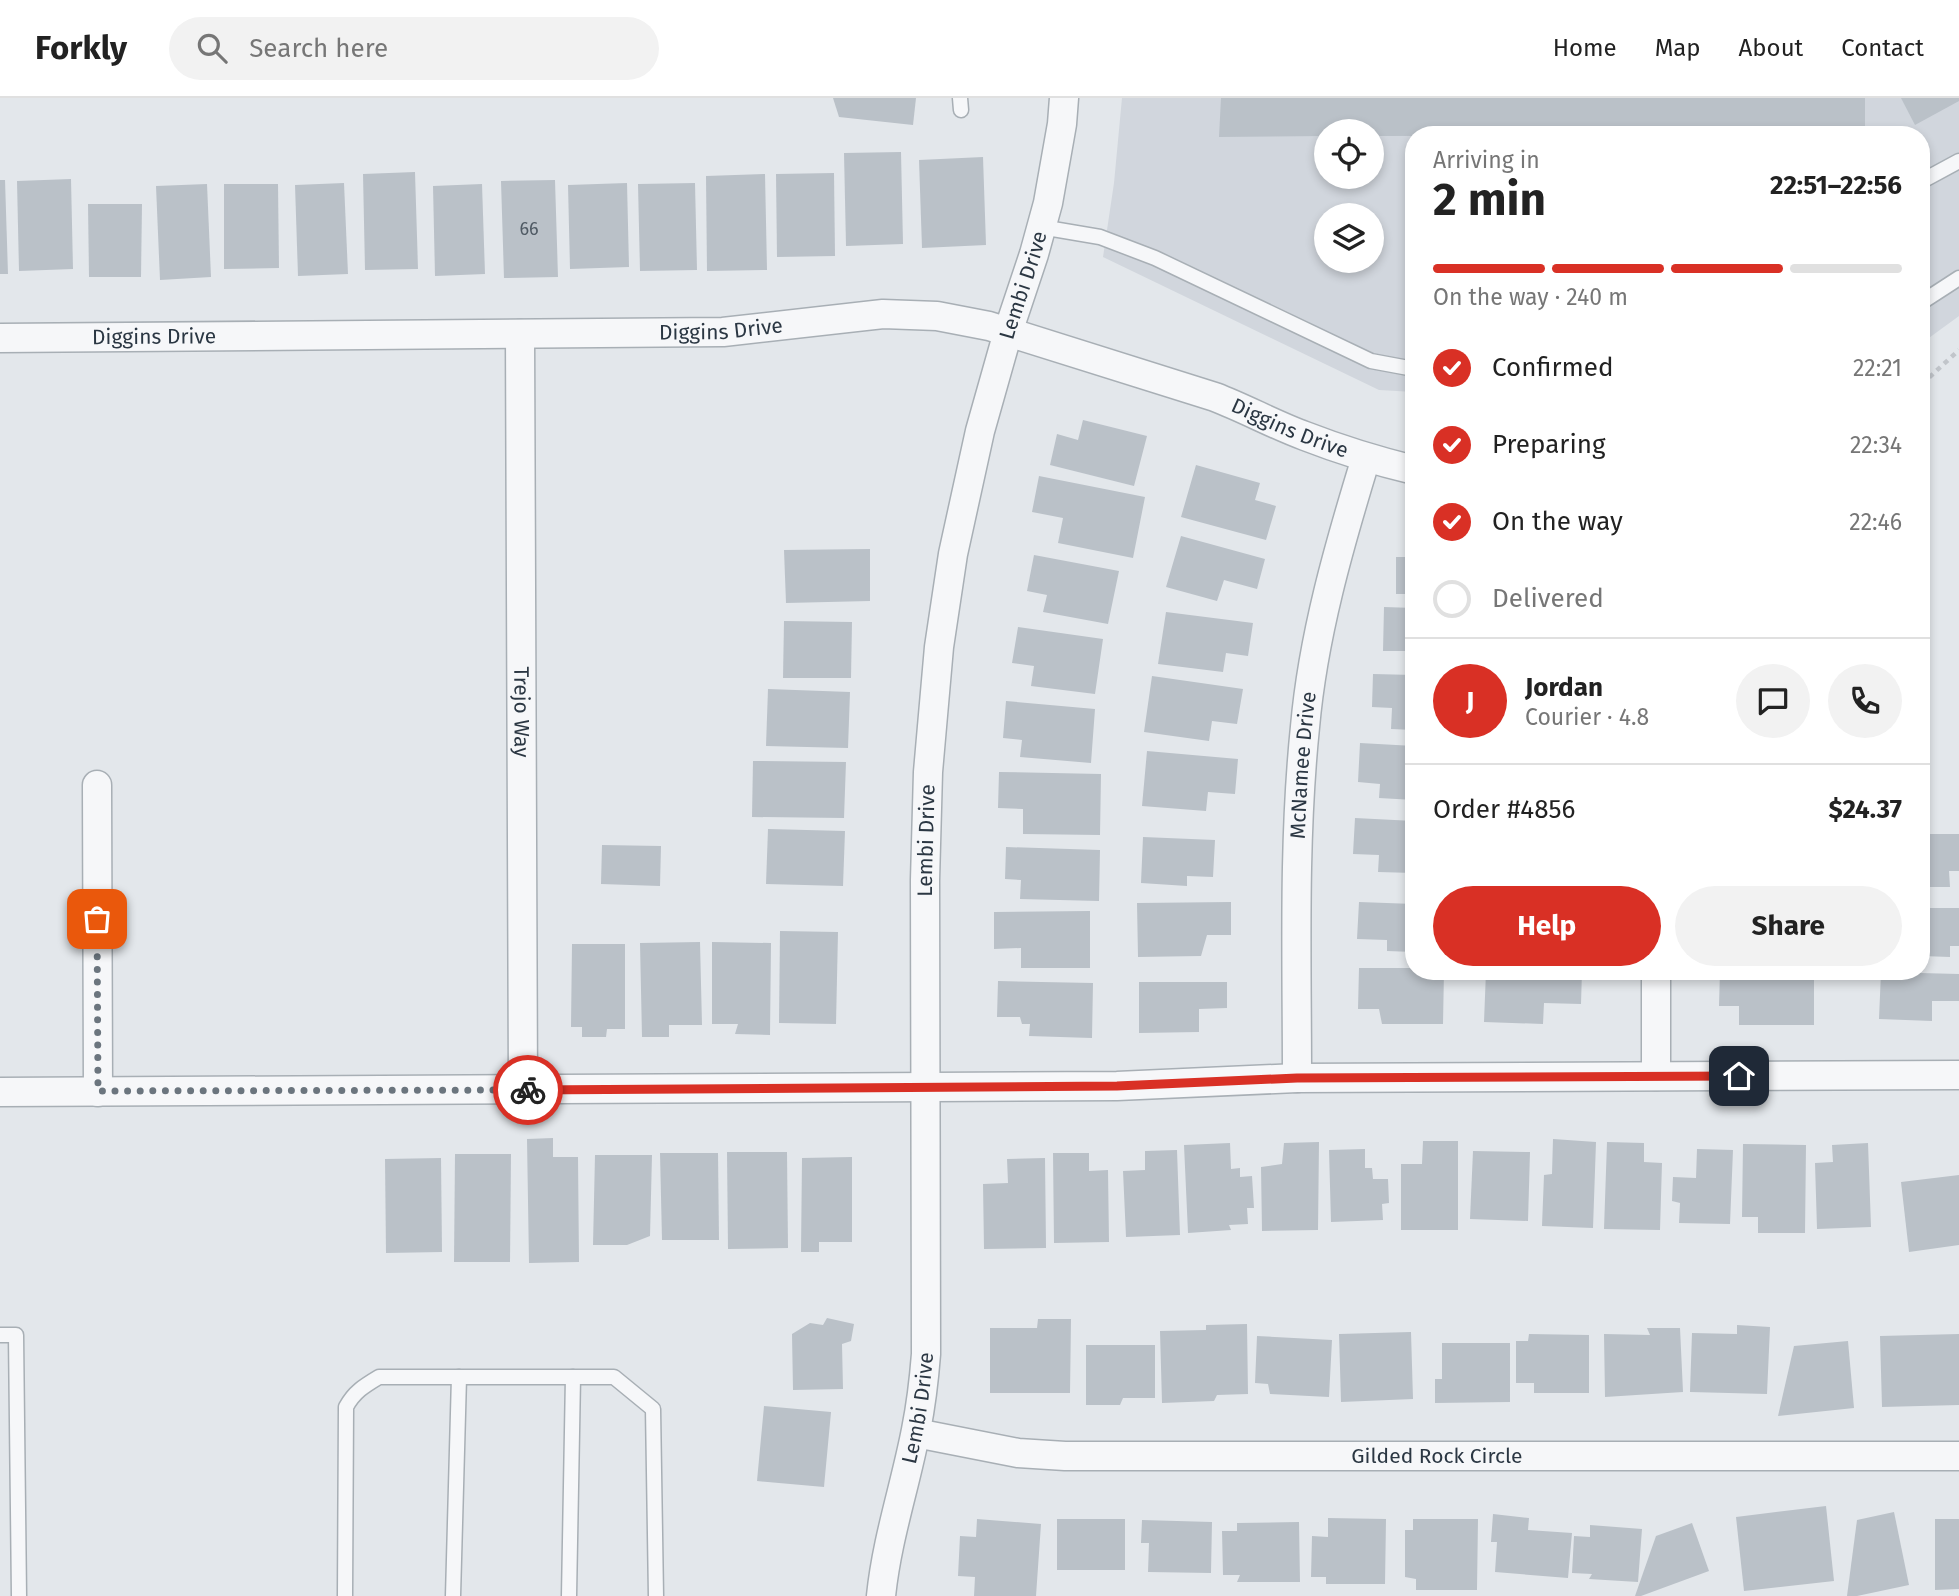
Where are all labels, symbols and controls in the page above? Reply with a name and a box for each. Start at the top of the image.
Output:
search box [169,17,659,80]
text: Forkly [35,28,127,68]
icon: search [193,29,231,67]
text: Search here [249,33,388,64]
text: Home [1553,34,1617,62]
text: Map [1655,34,1701,62]
text: About [1739,34,1803,62]
text: Contact [1841,34,1924,62]
map controls [1314,119,1384,273]
button: locate [1314,119,1384,189]
text: Arriving in [1433,146,1540,174]
text: 22:51–22:56 [1770,170,1902,201]
text: 2 min [1433,172,1546,227]
button: layers [1314,203,1384,273]
house number: 66 [519,218,539,240]
street label: Lembi Drive [994,228,1053,342]
text: On the way · 240 m [1433,283,1628,311]
street label: Diggins Drive [659,312,784,346]
street label: Diggins Drive [92,323,216,350]
icon: check [1433,349,1471,387]
text: Confirmed [1492,352,1613,383]
text: 22:21 [1853,354,1902,382]
street label: Diggins Drive [1227,392,1352,464]
icon: check [1433,426,1471,464]
text: Preparing [1492,429,1605,460]
text: 22:34 [1850,431,1902,459]
icon: check [1433,503,1471,541]
text: On the way [1492,506,1623,537]
text: 22:46 [1849,508,1902,536]
text: Delivered [1492,583,1604,614]
button: chat [1736,664,1810,738]
button: phone [1828,664,1902,738]
street label: Trejo Way [508,666,535,758]
text: Jordan [1525,672,1603,703]
text: J [1466,686,1474,717]
street label: McNamee Drive [1285,690,1322,839]
text: Courier · 4.8 [1525,703,1649,731]
street label: Lembi Drive [912,784,941,897]
text: Order #4856 [1433,794,1575,825]
text: $24.37 [1828,794,1902,825]
button: Help [1433,886,1661,966]
button: Share [1675,886,1902,966]
pin [67,889,127,949]
icon: bag [78,900,116,938]
pin [1709,1046,1769,1106]
courier [493,1055,563,1125]
icon: home [1720,1057,1758,1095]
icon: bike [509,1071,547,1109]
street label: Lembi Drive [896,1351,939,1466]
street label: Gilded Rock Circle [1351,1443,1523,1469]

